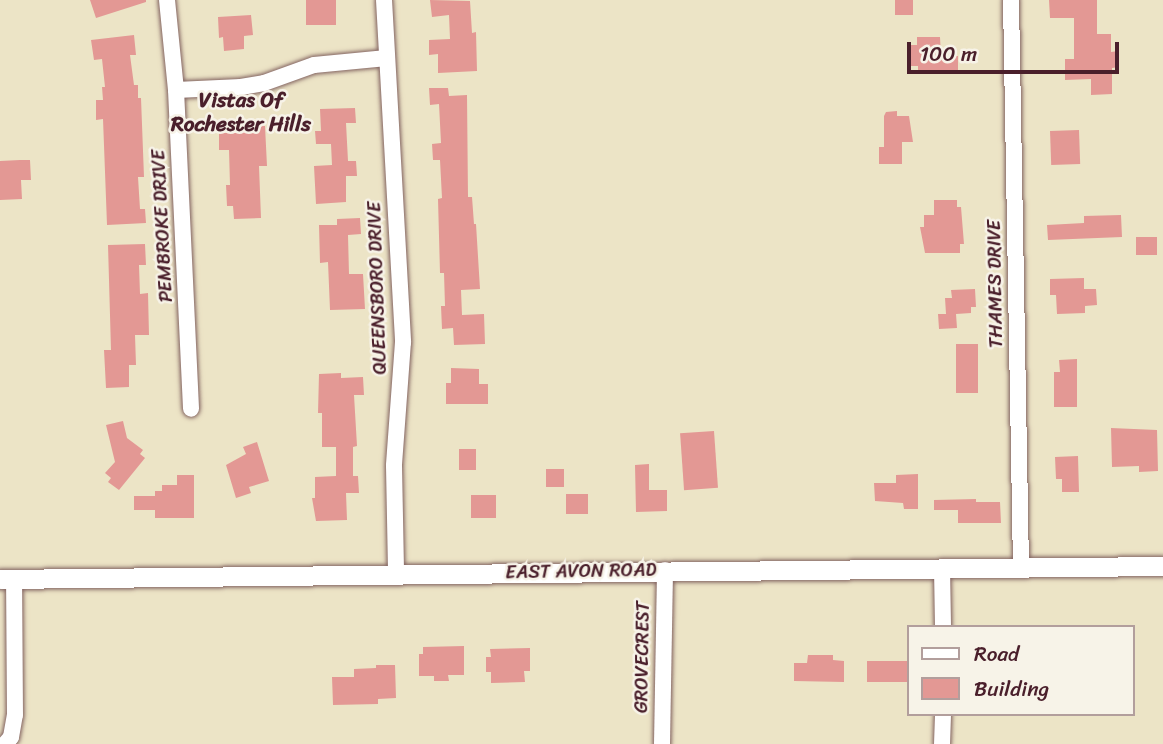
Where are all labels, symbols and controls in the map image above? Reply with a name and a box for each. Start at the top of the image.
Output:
scale bar [911,28,1123,72]
text: 100 m [920,35,977,73]
district label: Vistas Of Rochester Hills [172,87,310,137]
street label: PEMBROKE DRIVE [147,149,177,303]
street label: QUEENSBORO DRIVE [363,200,391,376]
street label: THAMES DRIVE [982,218,1008,350]
street label: EAST AVON ROAD [505,558,657,584]
street label: GROVECREST [630,601,654,713]
legend [908,625,1135,716]
text: Road [974,635,1019,673]
text: Building [974,670,1049,708]

